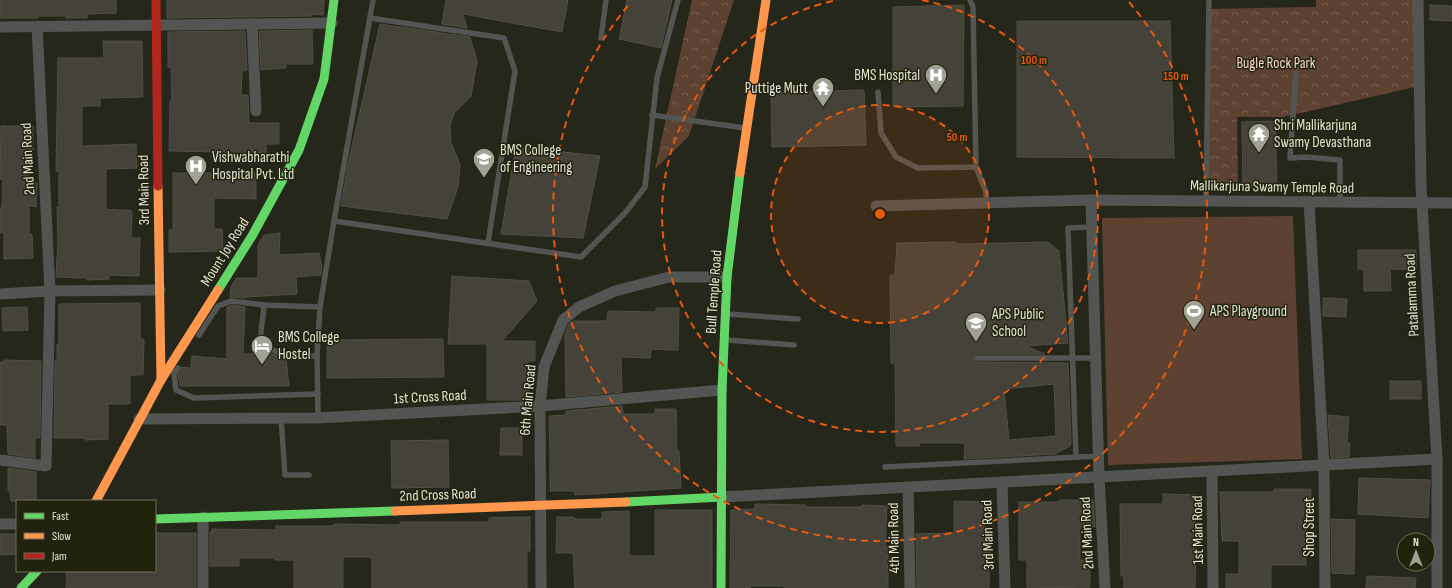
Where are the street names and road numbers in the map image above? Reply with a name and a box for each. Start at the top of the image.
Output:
street label: 2nd Main Road [17,122,39,196]
street label: 3rd Main Road [134,155,154,225]
street label: Mallikarjuna Swamy Temple Road [1190,176,1354,198]
street label: Mount Joy Road [196,214,254,290]
street label: Bull Temple Road [702,249,726,335]
street label: Patalamma Road [1400,253,1424,337]
street label: 6th Main Road [515,364,541,436]
street label: 1st Cross Road [393,386,467,408]
street label: 2nd Cross Road [399,484,477,506]
street label: 1st Main Road [1188,495,1208,565]
street label: 2nd Main Road [1076,496,1098,570]
street label: Shop Street [1300,497,1319,557]
street label: 3rd Main Road [977,500,999,570]
street label: 4th Main Road [884,502,904,574]

